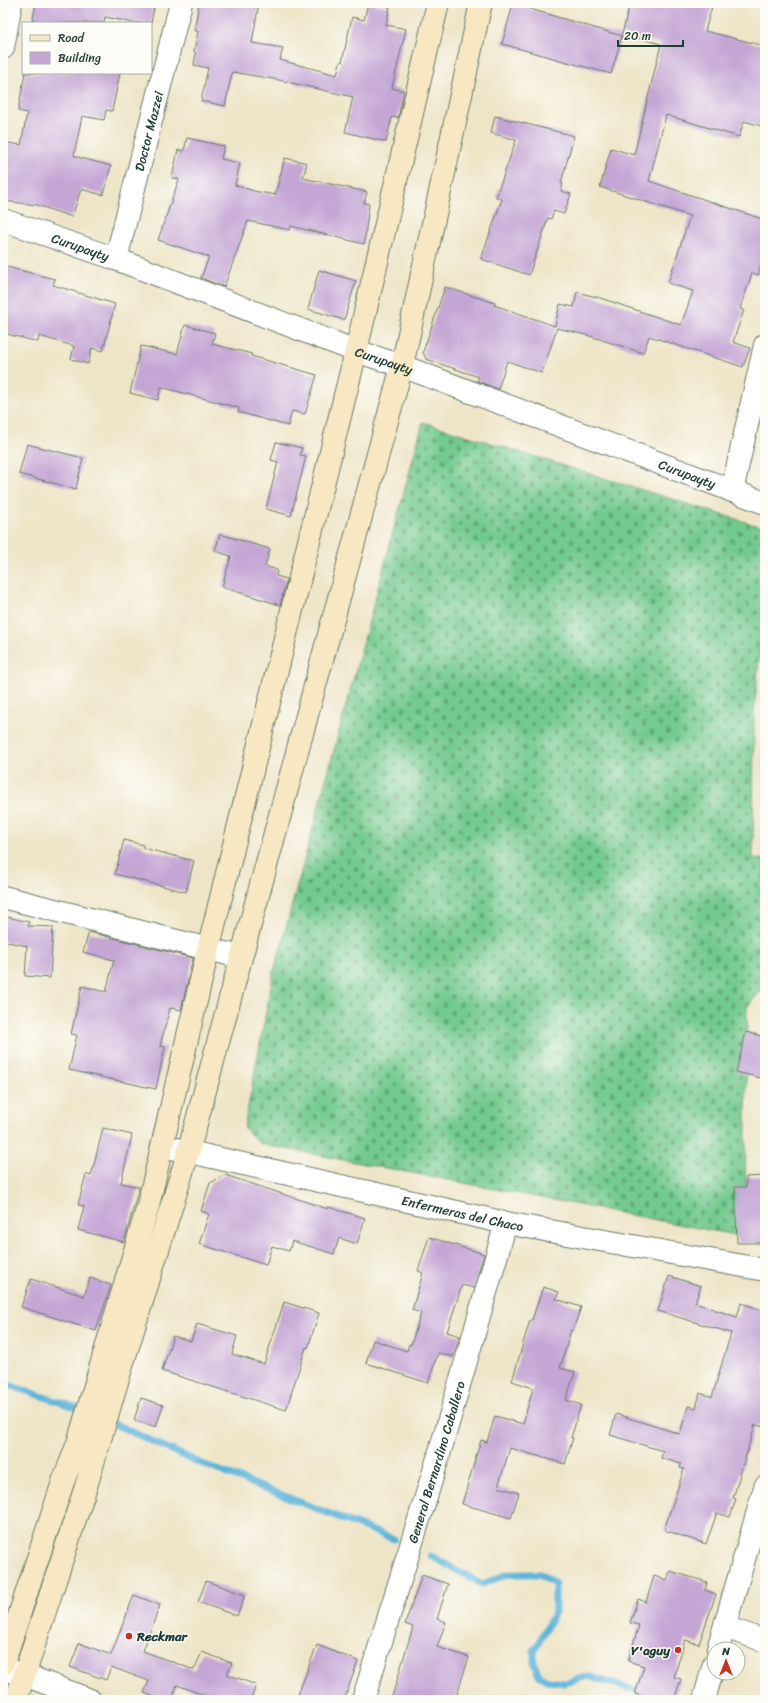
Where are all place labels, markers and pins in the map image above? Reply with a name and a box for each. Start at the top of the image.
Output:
place label: Reckmar [136,1625,188,1648]
marker: Reckmar [124,1631,134,1641]
place label: Y'aguy [631,1639,671,1662]
marker: Y'aguy [673,1645,683,1655]

